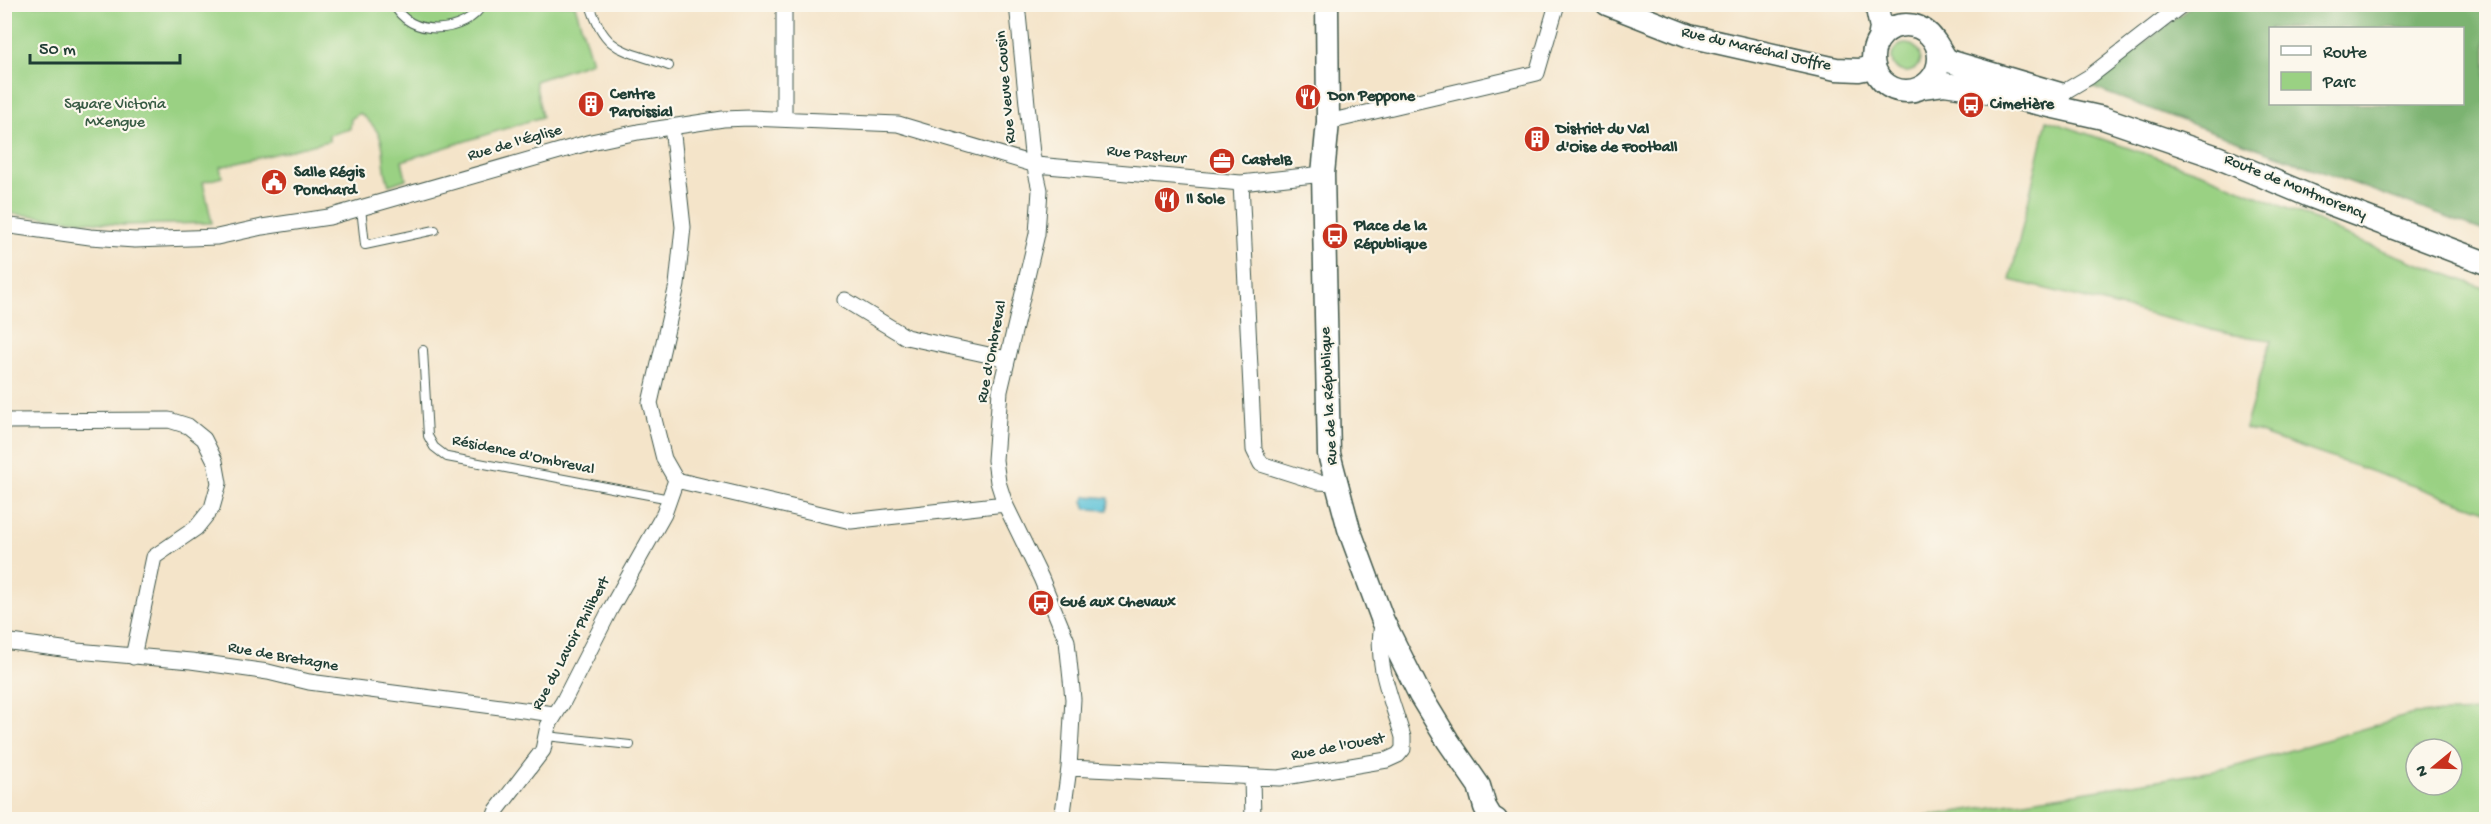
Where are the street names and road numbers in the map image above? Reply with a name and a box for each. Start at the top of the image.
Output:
street label: Rue du Maréchal Joffre [1679,24,1834,77]
street label: Rue Veuve Cousin [993,29,1021,144]
street label: Rue de l'Église [466,121,565,167]
street label: Rue Pasteur [1105,142,1188,170]
street label: Route de Montmorency [2221,151,2369,225]
street label: Rue d'Ombreval [974,299,1012,405]
street label: Rue de la République [1317,326,1343,466]
street label: Résidence d'Ombreval [450,432,596,480]
street label: Rue du Lavoir Philibert [529,573,616,714]
street label: Rue de Bretagne [226,639,340,677]
street label: Rue de l'Ouest [1290,729,1388,766]

